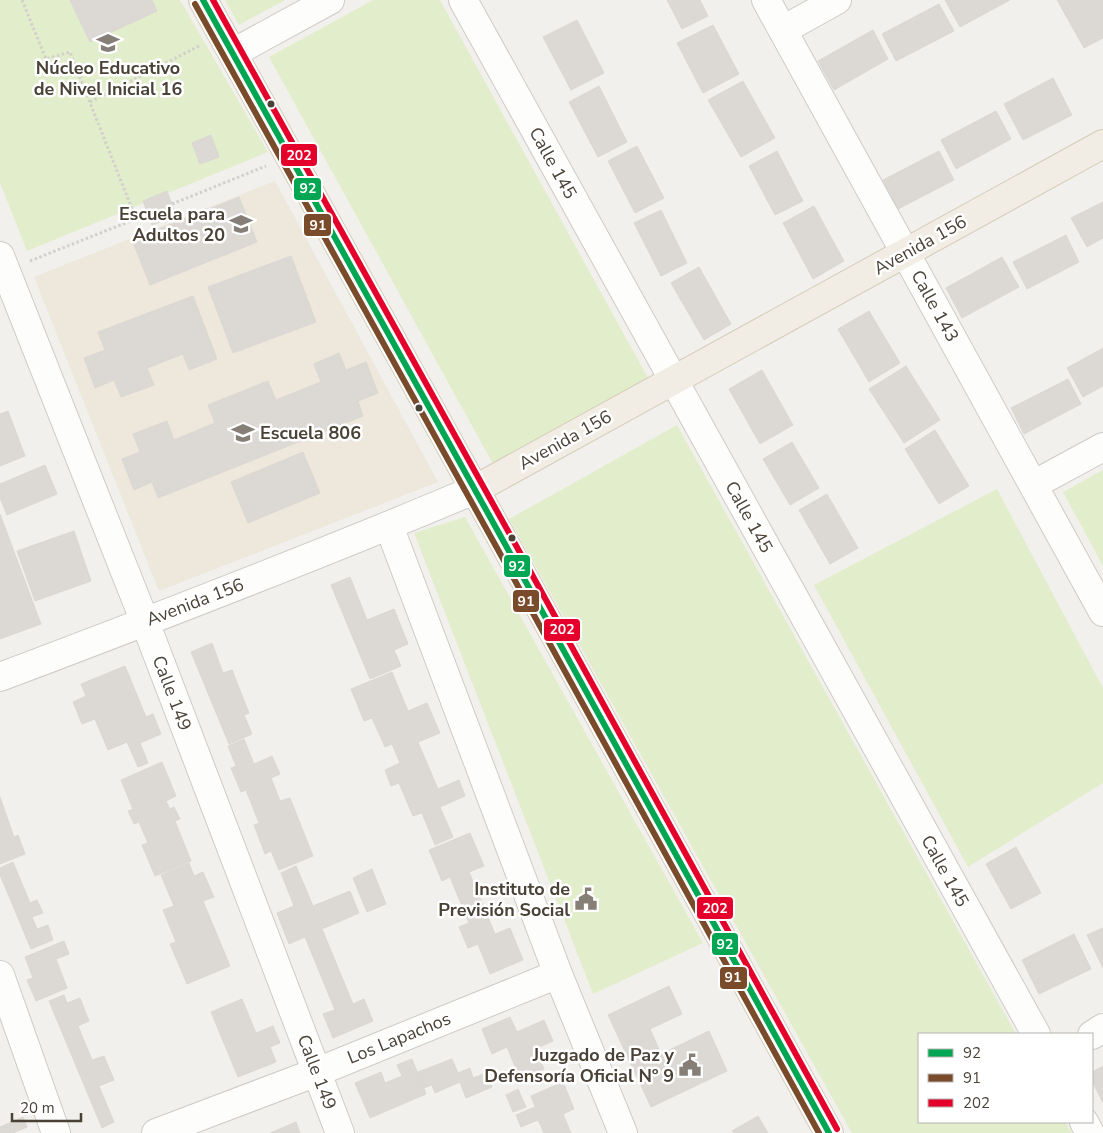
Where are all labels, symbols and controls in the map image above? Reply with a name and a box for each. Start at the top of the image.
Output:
school or university icon: Núcleo Educativo de Nivel Inicial 16 [95,30,121,56]
place label: Núcleo Educativo de Nivel Inicial 16 [34,56,182,101]
unlabelled marker [266,99,276,109]
street label: Calle 145 [523,123,583,203]
line badge: 202 [280,143,318,167]
text: 202 [286,146,312,165]
line badge: 92 [293,177,322,201]
text: 92 [300,179,316,198]
place label: Escuela para Adultos 20 [119,202,225,247]
street label: Avenida 156 [869,210,971,280]
school or university icon: Escuela para Adultos 20 [228,211,254,237]
line badge: 91 [303,213,332,237]
text: 91 [310,216,326,235]
street label: Calle 143 [905,266,965,346]
unlabelled marker [414,403,424,413]
street label: Avenida 156 [514,405,616,475]
school or university icon: Escuela 806 [230,420,256,446]
place label: Escuela 806 [260,421,361,445]
street label: Calle 145 [719,477,779,557]
unlabelled marker [507,533,517,543]
line badge: 92 [503,554,531,578]
text: 92 [509,557,525,576]
street label: Avenida 156 [143,572,247,632]
line badge: 91 [512,589,540,613]
text: 91 [518,592,534,611]
line badge: 202 [543,618,581,642]
text: 202 [549,620,575,639]
street label: Calle 149 [147,652,197,734]
street label: Calle 145 [915,831,975,911]
place label: Instituto de Previsión Social [438,877,570,922]
public building icon: Instituto de Previsión Social [573,886,599,912]
line badge: 202 [696,896,734,920]
text: 202 [702,899,728,918]
line badge: 92 [711,932,739,956]
text: 92 [717,935,733,954]
line badge: 91 [719,966,748,990]
text: 91 [725,968,741,987]
street label: Los Lapachos [344,1006,454,1070]
street label: Calle 149 [292,1031,342,1113]
legend [918,1033,1093,1123]
place label: Juzgado de Paz y Defensoría Oficial Nº 9 [484,1043,675,1088]
text: 92 [963,1043,981,1063]
public building icon: Juzgado de Paz y Defensoría Oficial Nº 9 [677,1052,703,1078]
text: 91 [963,1068,981,1088]
scale bar [12,1090,81,1122]
text: 202 [963,1093,990,1113]
text: 20 m [20,1098,55,1118]

